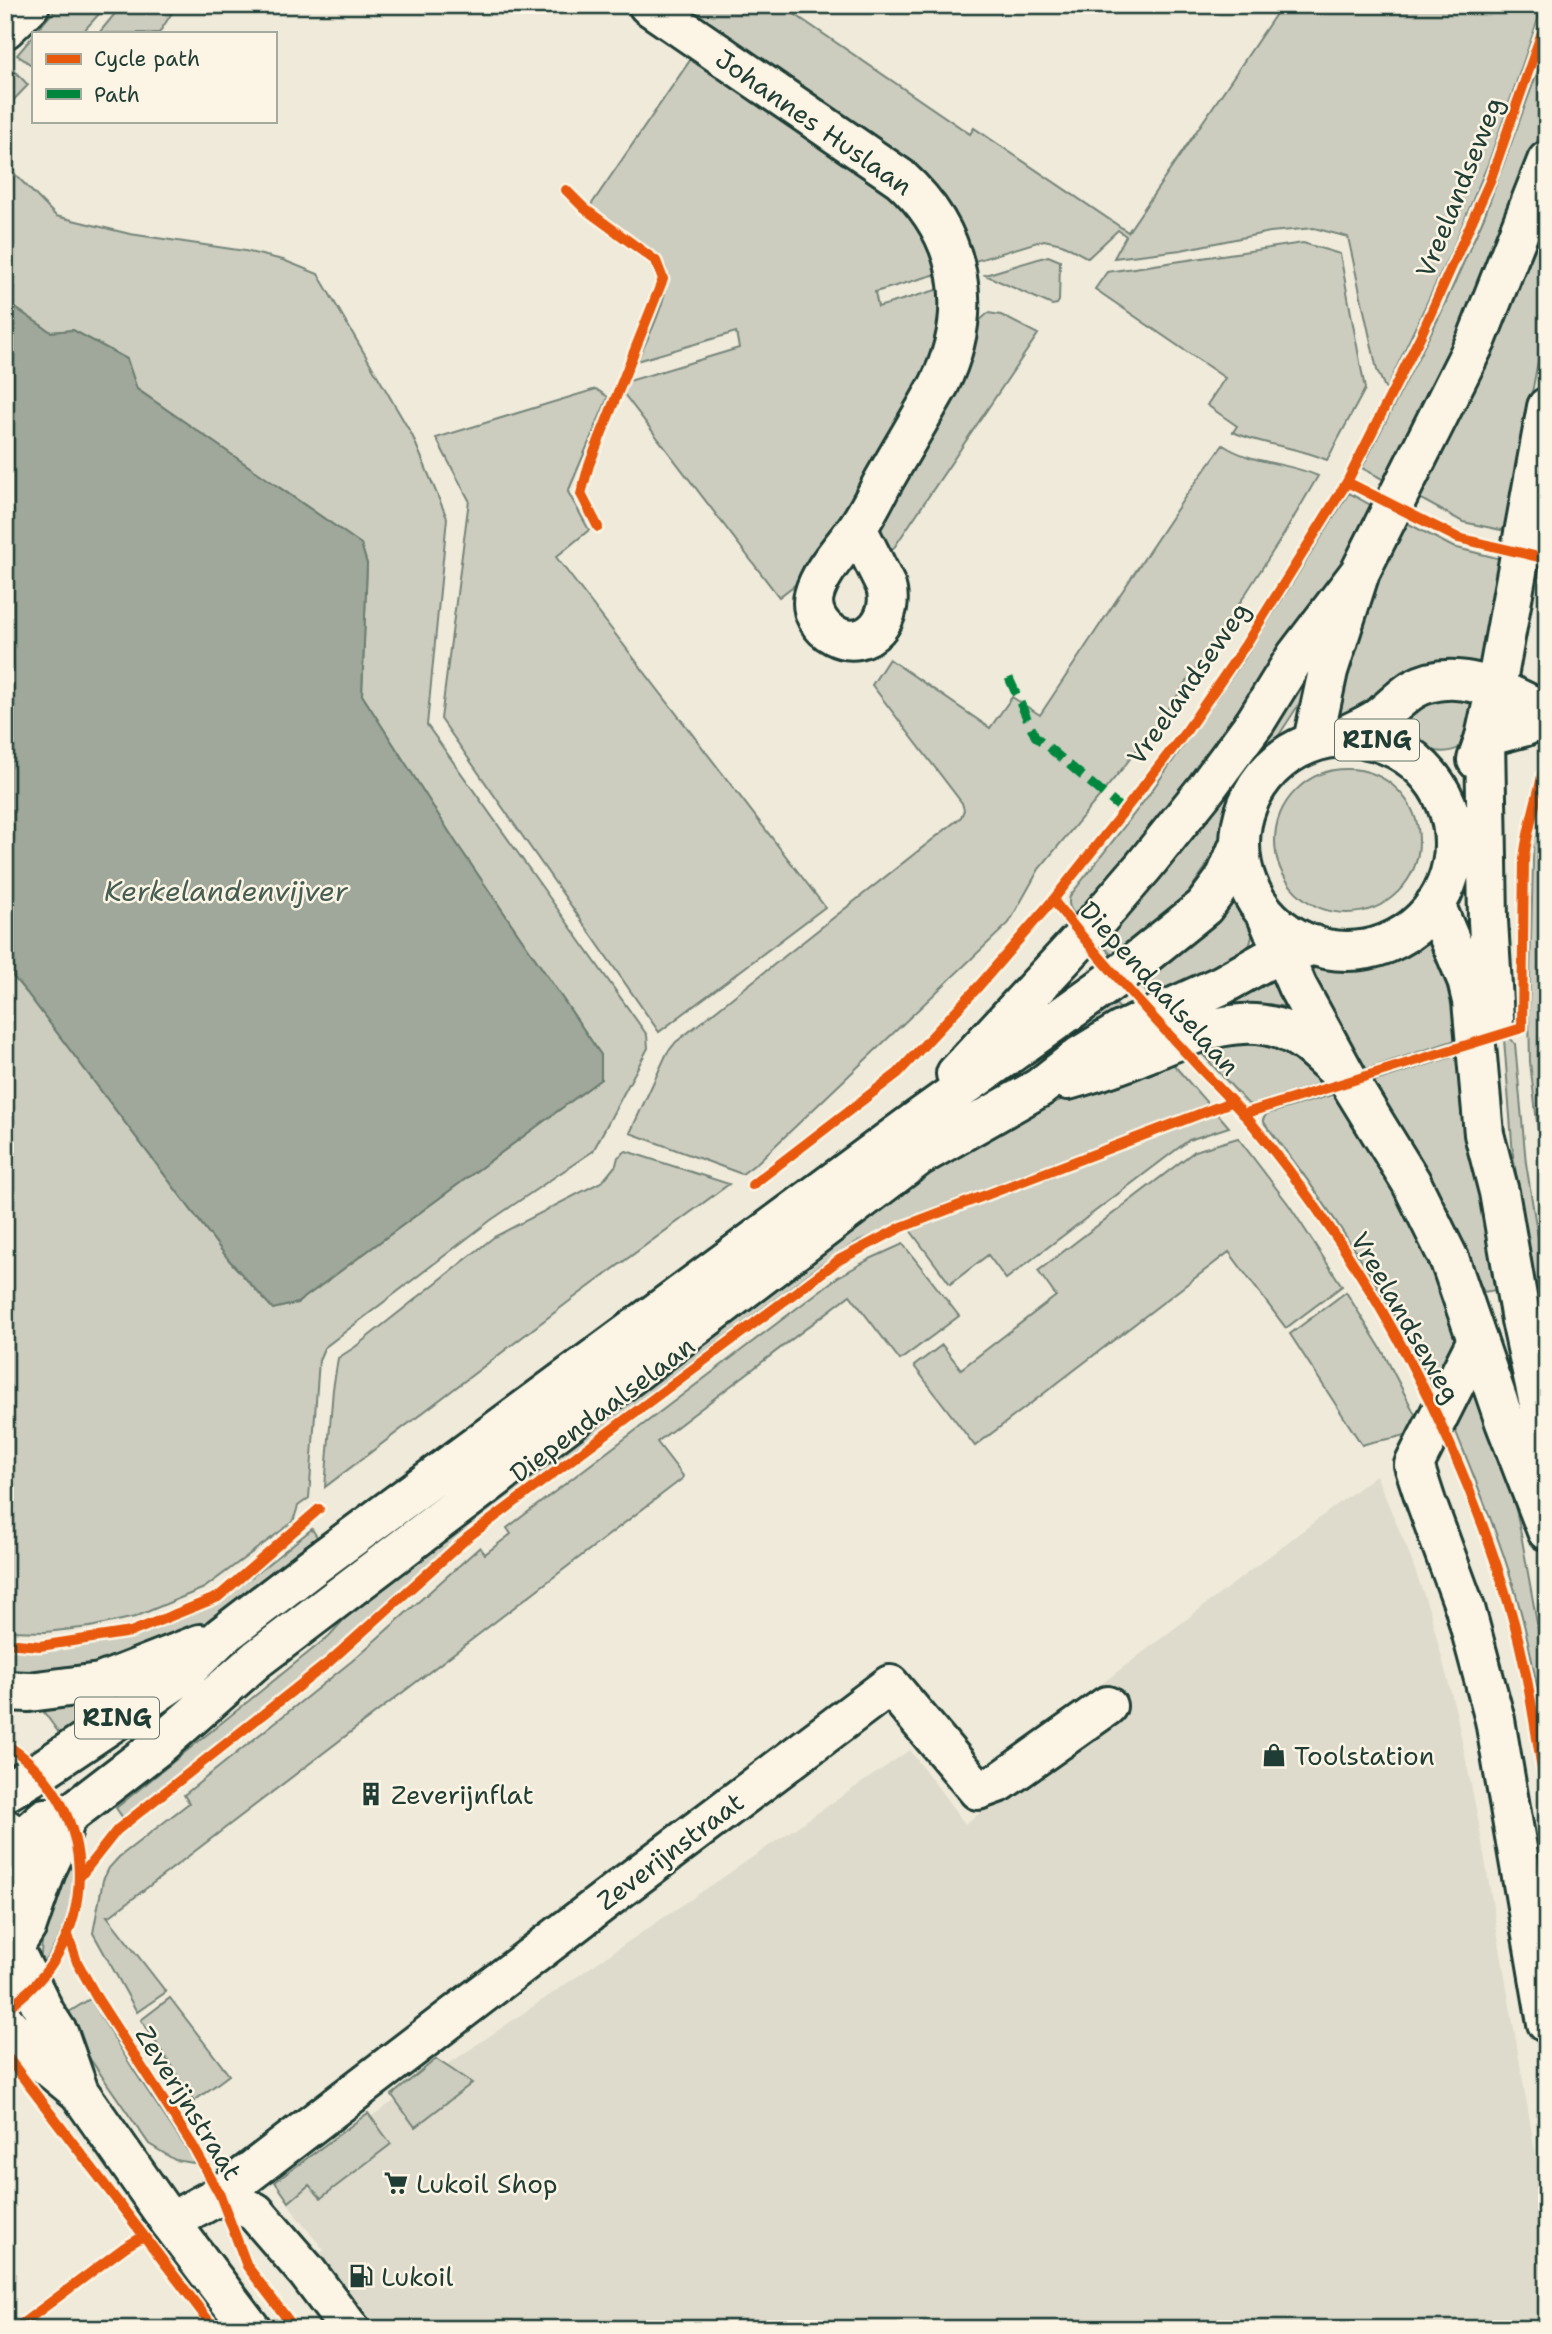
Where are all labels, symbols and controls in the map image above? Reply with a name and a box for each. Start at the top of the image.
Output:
legend [32,32,276,122]
street label: Johannes Huslaan [709,41,919,203]
text: Cycle path [94,45,200,73]
text: Path [94,81,140,109]
street label: Vreelandseweg [1407,92,1511,282]
street label: Vreelandseweg [1119,594,1257,772]
road number: RING [1335,720,1419,760]
water label: Kerkelandenvijver [104,872,349,910]
street label: Diependaalselaan [1072,893,1248,1083]
street label: Vreelandseweg [1343,1225,1469,1409]
street label: Diependaalselaan [502,1328,702,1490]
road number: RING [75,1698,159,1738]
place label: Toolstation [1294,1738,1435,1773]
shop icon: Toolstation [1260,1741,1288,1769]
place label: Zeverijnflat [391,1777,534,1812]
building icon: Zeverijnflat [357,1780,385,1808]
street label: Zeverijnstraat [589,1784,751,1918]
street label: Zeverijnstraat [128,2019,250,2187]
place label: Lukoil Shop [416,2166,558,2201]
supermarket icon: Lukoil Shop [382,2169,410,2197]
place label: Lukoil [381,2259,453,2294]
fuel station icon: Lukoil [347,2262,375,2290]

